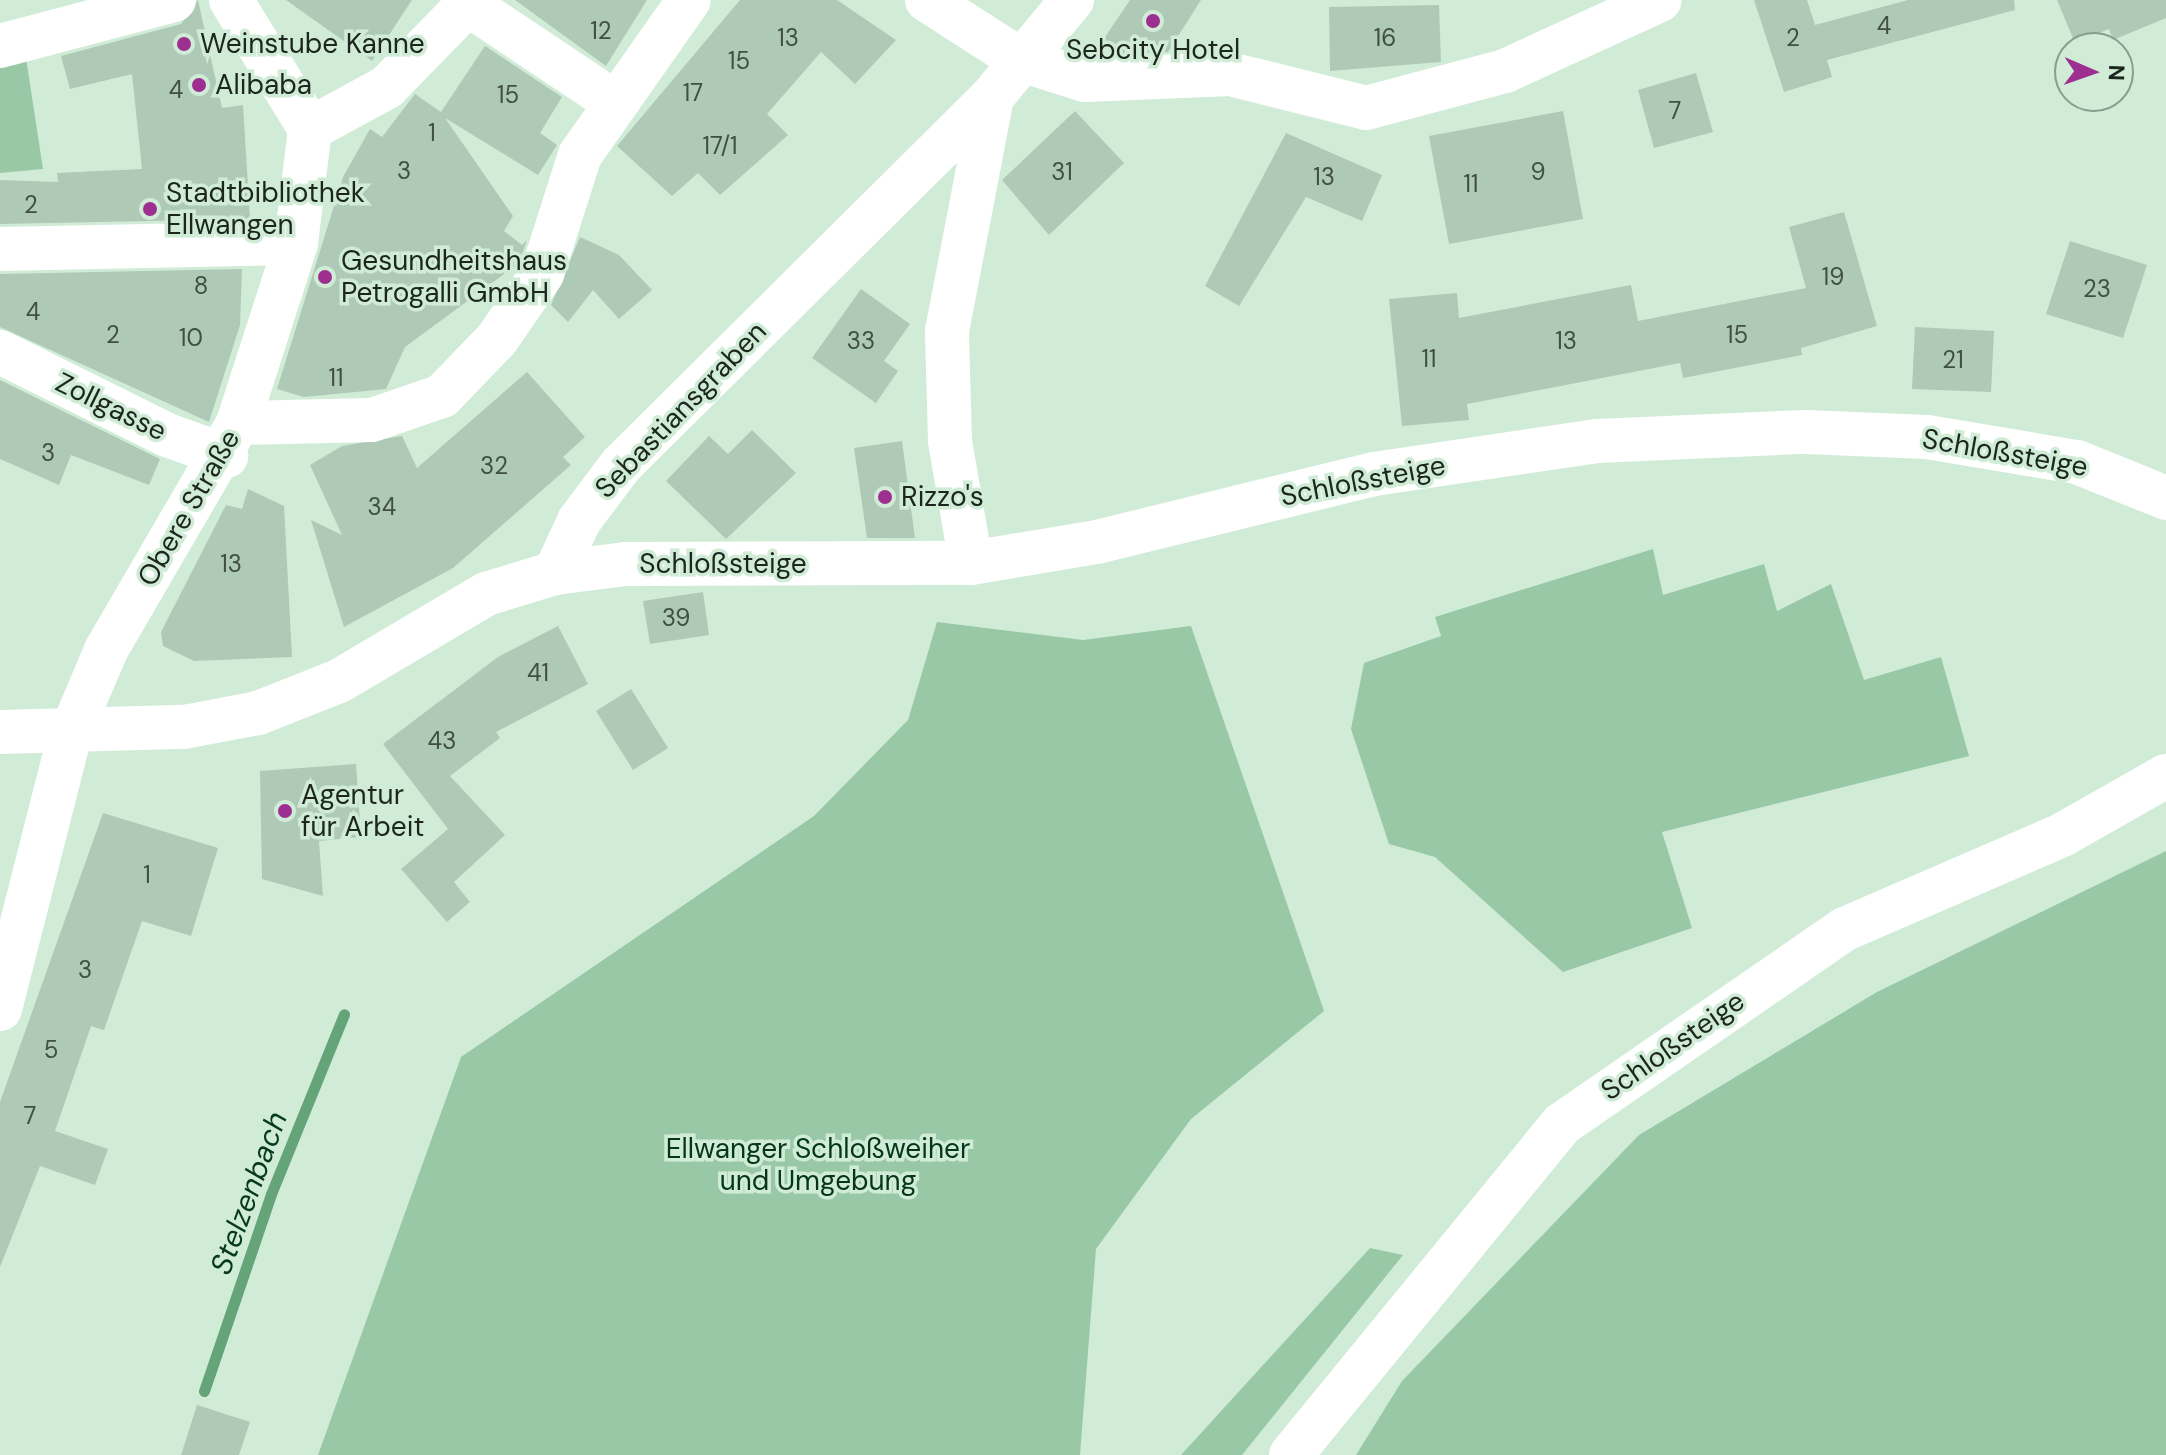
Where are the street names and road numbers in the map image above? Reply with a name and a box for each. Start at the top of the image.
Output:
street label: Sebastiansgraben [588,315,774,505]
street label: Zollgasse [50,366,172,448]
street label: Schloßsteige [1920,422,2090,484]
street label: Obere Straße [131,424,247,592]
street label: Schloßsteige [1278,449,1448,513]
street label: Schloßsteige [639,547,807,581]
street label: Schloßsteige [1595,984,1751,1108]

